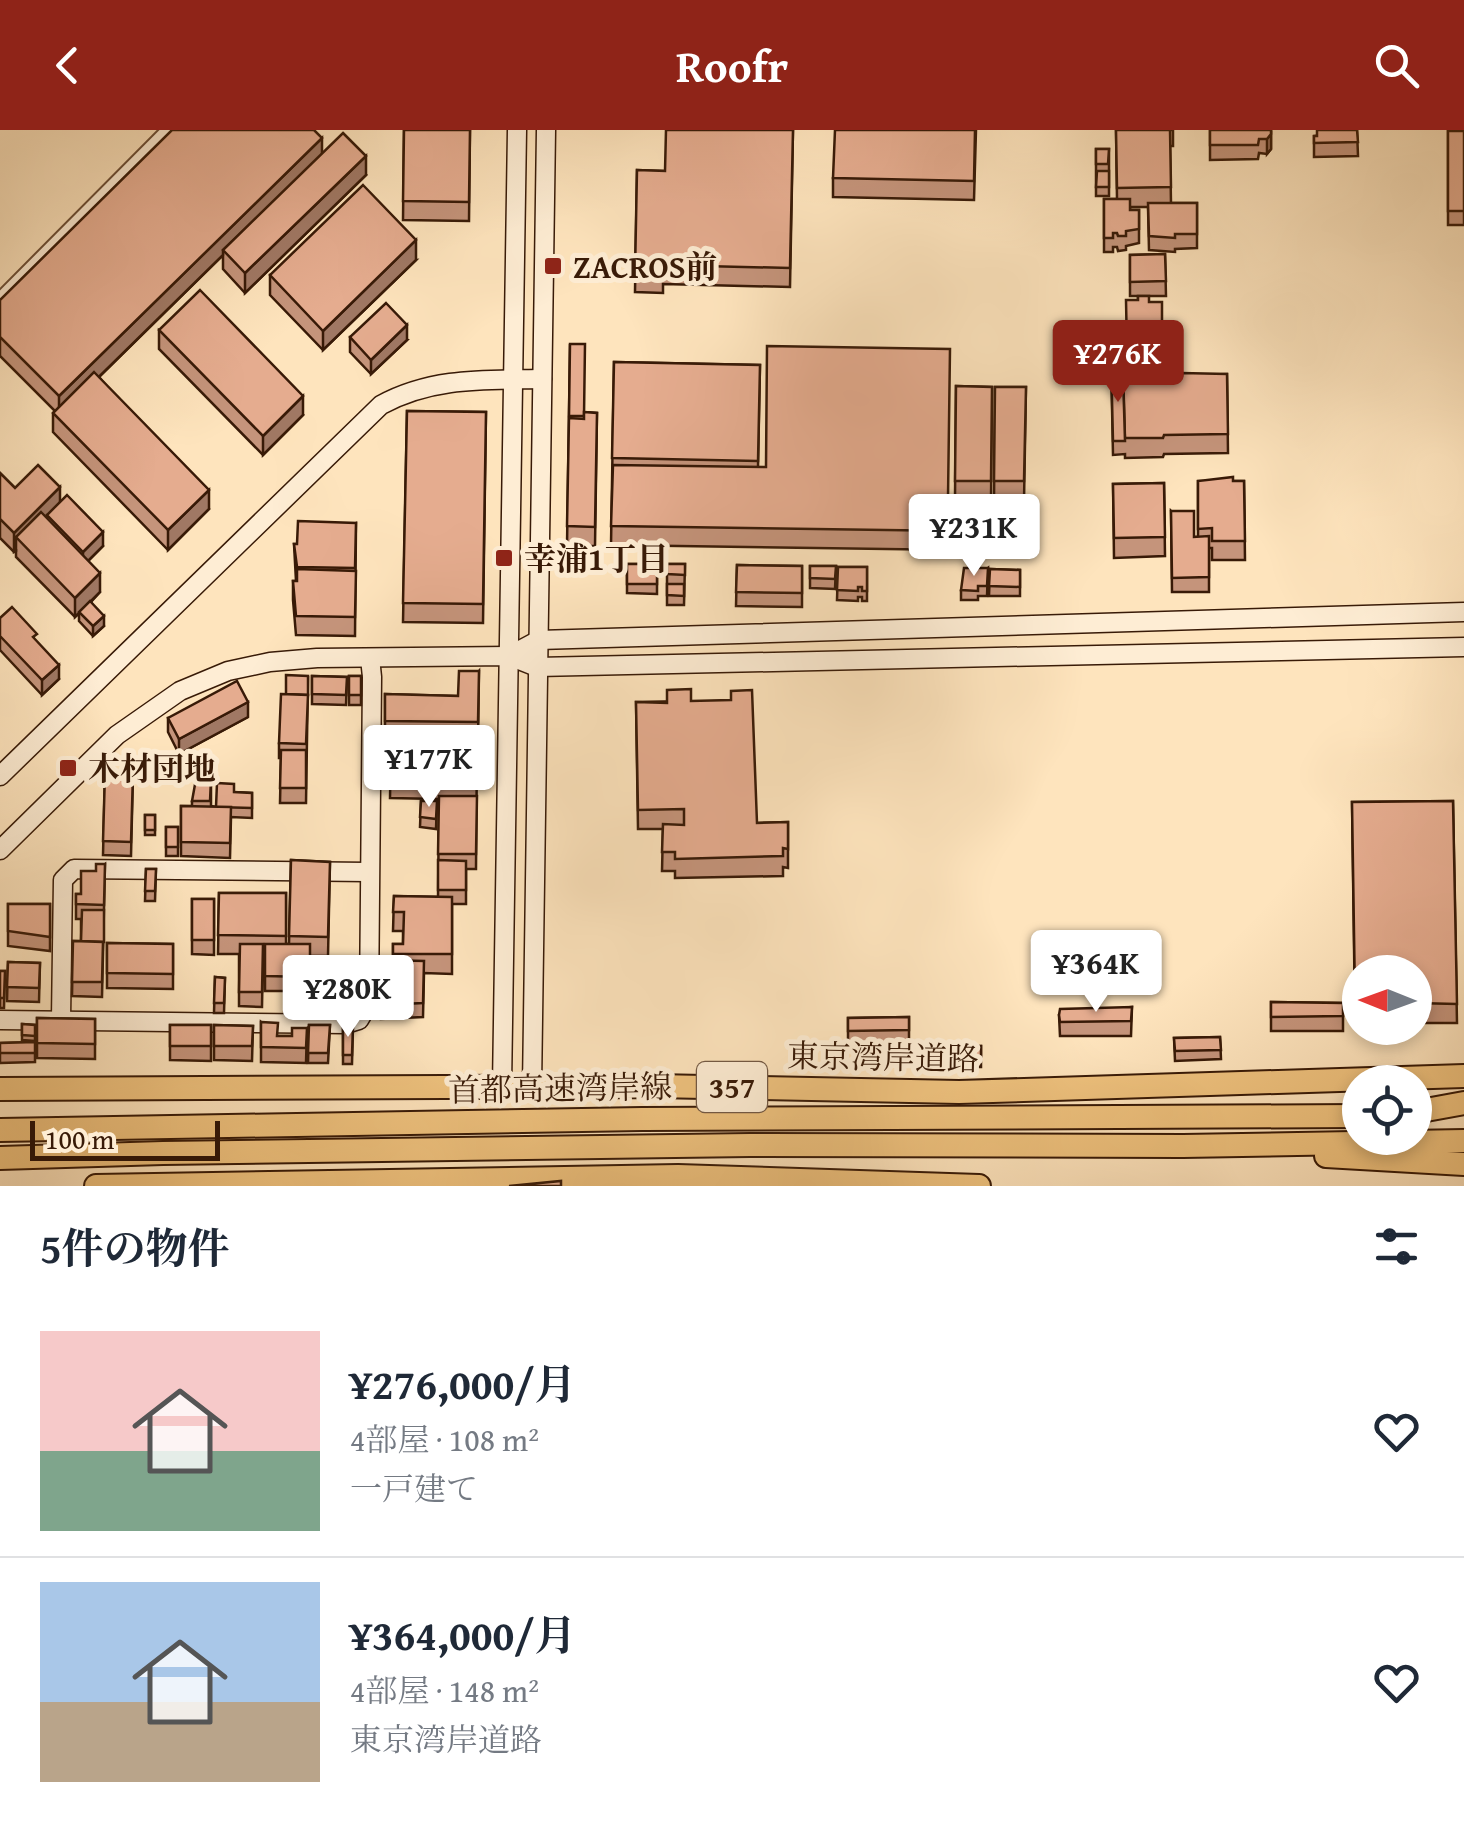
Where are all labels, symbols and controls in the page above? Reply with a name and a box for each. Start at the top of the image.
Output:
text: Roofr [676,33,788,98]
icon: back [40,38,95,93]
icon: search [1369,38,1424,93]
place label: ZACROS前 [573,243,718,290]
marker: ZACROS前 [542,255,564,277]
pin: ¥276K [1048,320,1188,405]
text: ¥276K [1075,329,1161,376]
pin: ¥231K [904,494,1044,579]
text: ¥231K [931,503,1017,550]
place label: 幸浦1丁目 [524,535,669,582]
marker: 幸浦1丁目 [493,547,515,569]
pin: ¥177K [359,725,499,810]
text: ¥177K [386,734,472,781]
place label: 木材団地 [88,745,216,792]
marker: 木材団地 [57,757,79,779]
pin: ¥364K [1026,930,1166,1015]
text: ¥364K [1053,939,1139,986]
pin: ¥280K [278,955,418,1040]
north arrow [1342,955,1432,1045]
map controls [1342,955,1432,1155]
text: ¥280K [305,964,391,1011]
street label: 東京湾岸道路 [787,1032,979,1082]
road number: 357 [697,1062,767,1112]
street label: 首都高速湾岸線 [448,1063,672,1113]
button: locate [1342,1065,1432,1155]
scale bar [30,1116,220,1160]
text: 100 m [45,1118,114,1159]
text: 5件の物件 [40,1217,230,1278]
icon: filters [1369,1219,1424,1274]
text: ¥276,000/月 [350,1353,576,1414]
icon: home [120,1371,240,1491]
icon: heart [1369,1404,1424,1459]
text: 4部屋 · 108 m² [350,1416,539,1463]
text: 一戸建て [350,1465,478,1512]
text: ¥364,000/月 [350,1604,576,1665]
icon: home [120,1622,240,1742]
icon: heart [1369,1655,1424,1710]
text: 4部屋 · 148 m² [350,1667,539,1714]
text: 東京湾岸道路 [350,1716,542,1763]

